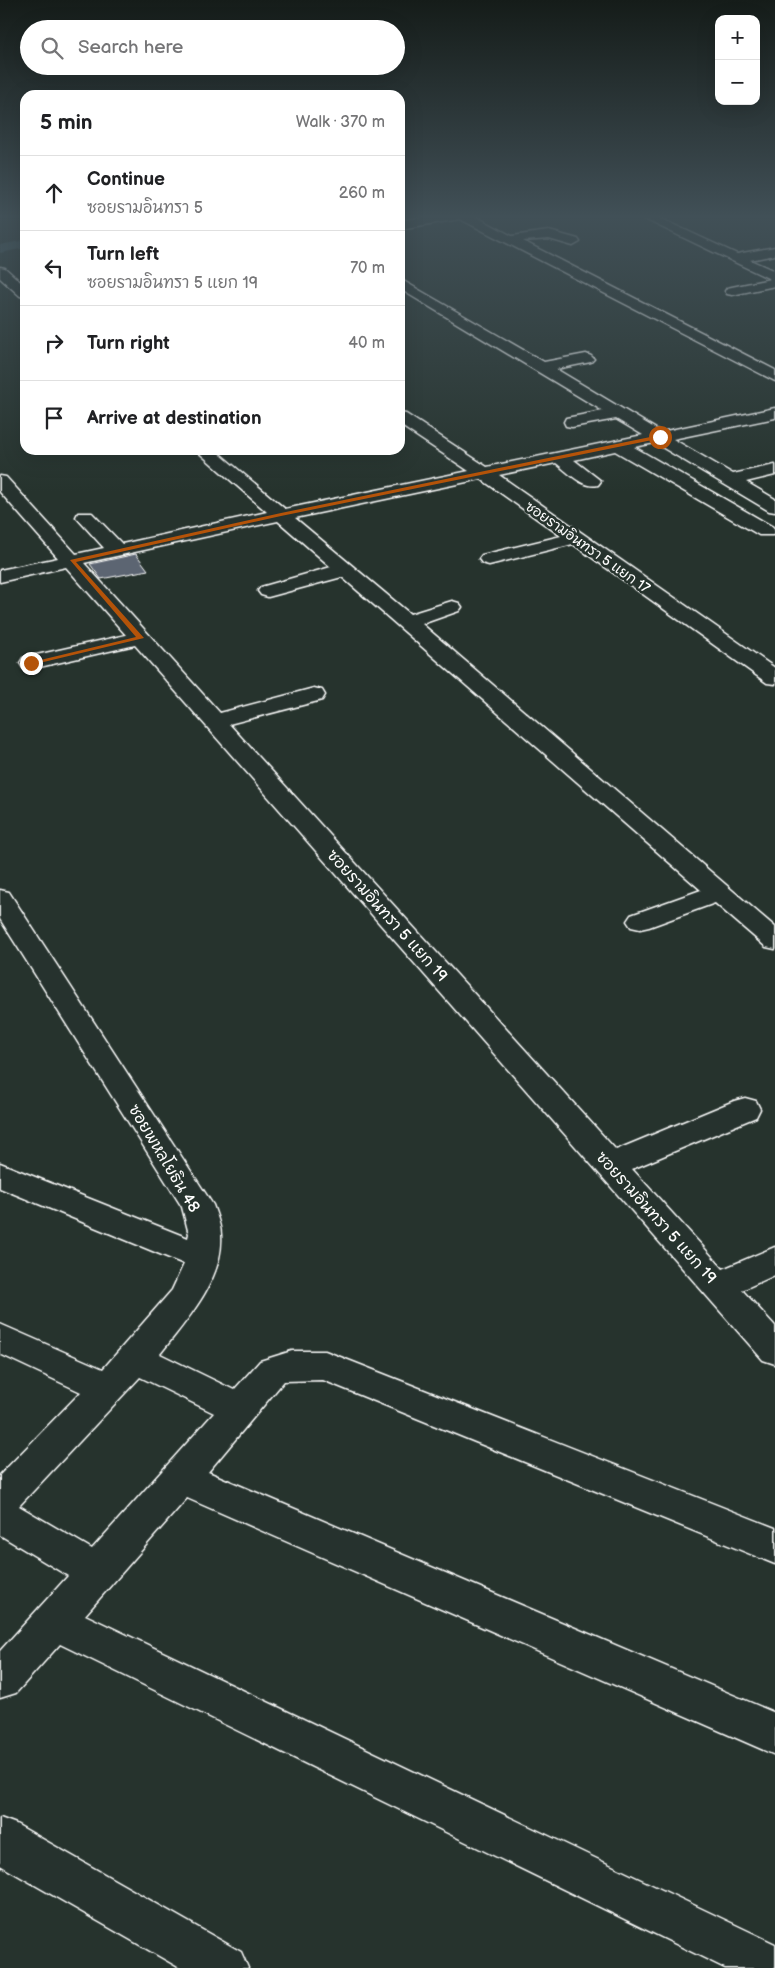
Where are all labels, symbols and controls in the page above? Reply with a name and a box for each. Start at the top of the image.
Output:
map controls [715,15,760,105]
button: + [715,15,760,60]
search box [20,20,405,75]
icon: search [38,34,66,62]
text: Search here [78,36,183,59]
button: − [715,60,760,105]
text: 5 min [40,110,93,135]
text: Walk · 370 m [296,113,385,132]
text: Continue [87,168,165,191]
icon: ahead [40,179,68,207]
text: 260 m [339,184,385,203]
text: ซอยรามอินทรา 5 [87,199,203,218]
text: Turn left [87,243,159,266]
icon: left [40,254,68,282]
text: 70 m [350,259,385,278]
text: ซอยรามอินทรา 5 แยก 19 [87,274,258,293]
icon: right [40,329,68,357]
text: Turn right [87,332,170,355]
text: 40 m [348,334,385,353]
icon: arrive [40,404,68,432]
text: Arrive at destination [87,407,262,430]
route start [649,426,672,449]
street label: ซอยรามอินทรา 5 แยก 17 [522,498,653,597]
route end [20,652,43,675]
street label: ซอยรามอินทรา 5 แยก 19 [323,845,453,986]
street label: ซอยพหลโยธิน 48 [124,1100,206,1216]
street label: ซอยรามอินทรา 5 แยก 19 [592,1147,722,1288]

